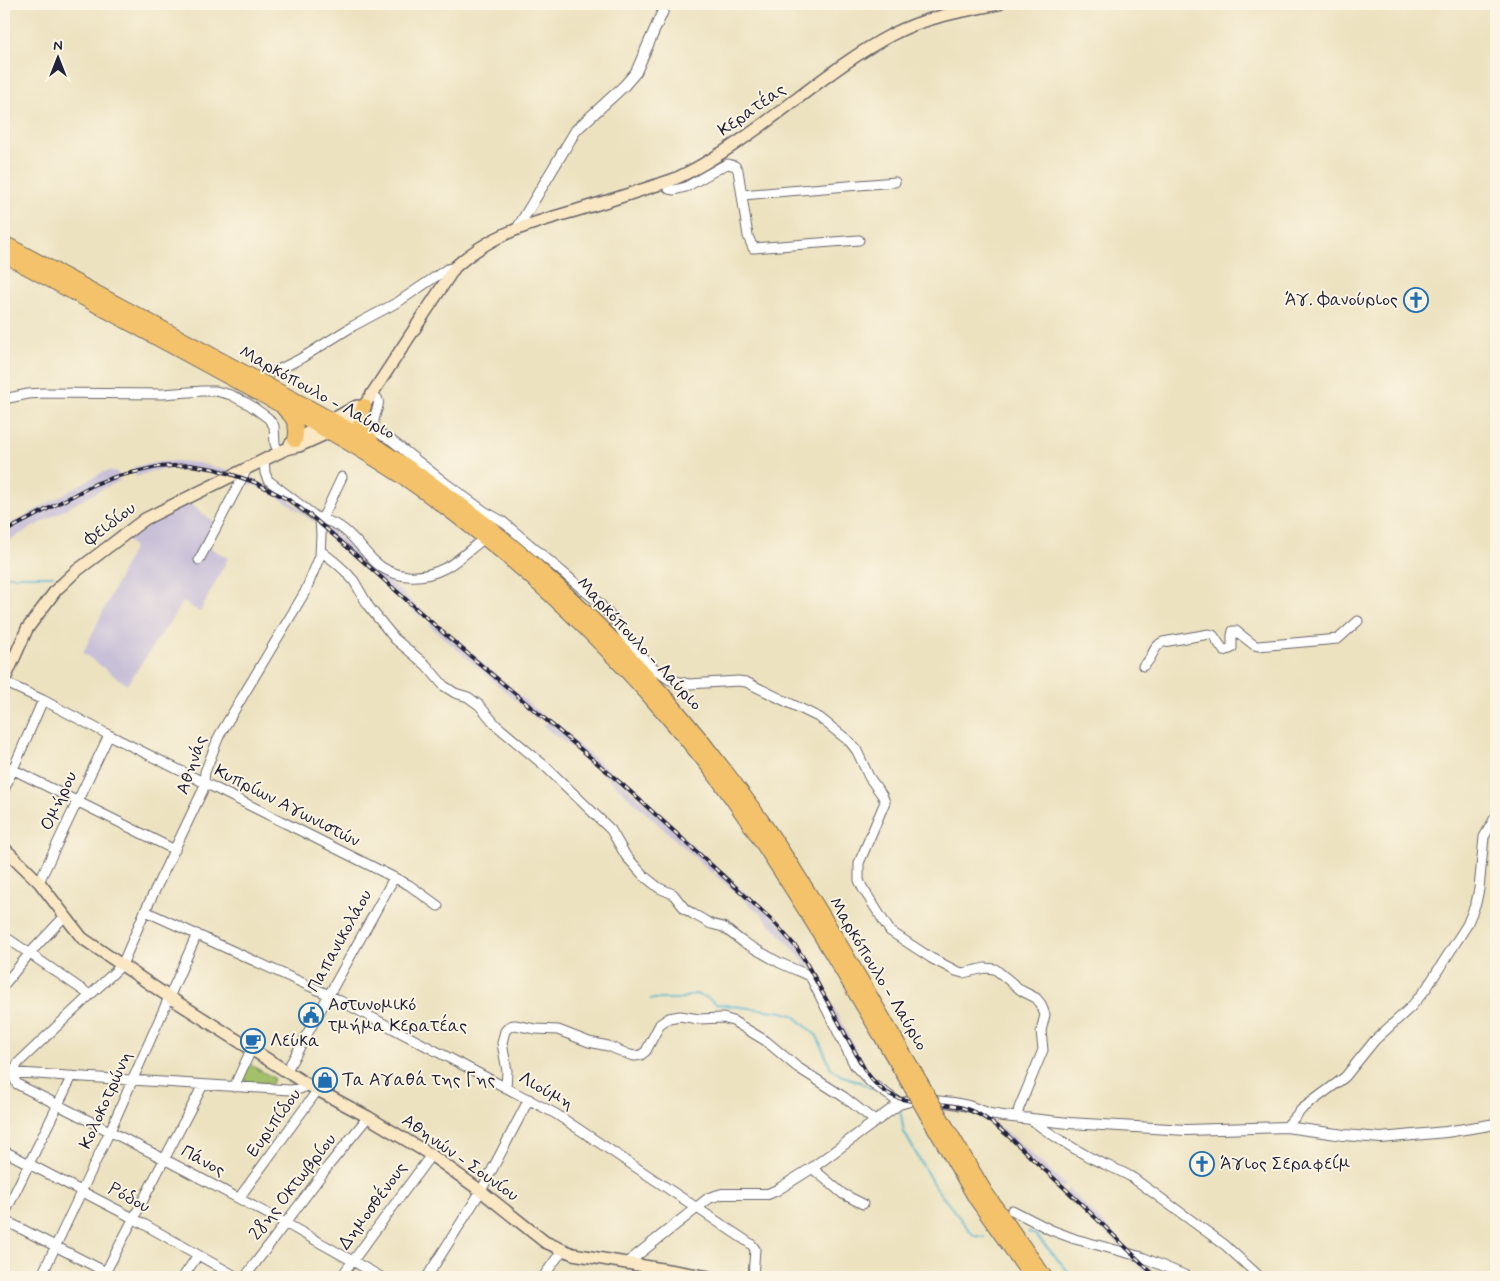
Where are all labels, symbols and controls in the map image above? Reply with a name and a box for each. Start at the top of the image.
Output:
north arrow [32,32,82,82]
text: N [53,37,63,55]
street label: Κερατέας [713,77,791,142]
church icon: Άγ. Φανούριος [1403,287,1429,313]
place label: Άγ. Φανούριος [1285,288,1398,312]
street label: Μαρκόπουλο - Λαύριο [235,340,399,446]
street label: Φειδίου [78,497,141,552]
street label: Μαρκόπουλο - Λαύριο [571,572,707,716]
street label: Αθηνάς [171,732,213,798]
street label: Κυπρίων Αγωνιστών [210,759,364,853]
street label: Ομήρου [35,767,83,835]
street label: Παπανικολάου [302,885,378,997]
street label: Μαρκόπουλο - Λαύριο [823,893,933,1055]
place label: Αστυνομικό τμήμα Κερατέας [327,993,467,1038]
public building icon: Αστυνομικό τμήμα Κερατέας [298,1002,324,1028]
cafe icon: Λεύκα [240,1028,266,1054]
place label: Λεύκα [270,1029,319,1053]
street label: Κολοκοτρώνη [74,1047,138,1153]
street label: Λιούμη [514,1066,578,1116]
shop icon: Τα Αγαθά της Γης [312,1067,338,1093]
place label: Τα Αγαθά της Γης [342,1068,495,1092]
street label: Ευριπίδου [241,1084,307,1162]
street label: Αθηνών - Σουνίου [397,1109,523,1207]
street label: 28ης Οκτωβρίου [244,1129,342,1245]
street label: Πάνος [177,1139,229,1183]
church icon: Άγιος Σεραφείμ [1189,1151,1215,1177]
place label: Άγιος Σεραφείμ [1220,1152,1351,1176]
street label: Δημοσθένους [332,1157,413,1255]
street label: Ρόδου [104,1177,154,1219]

